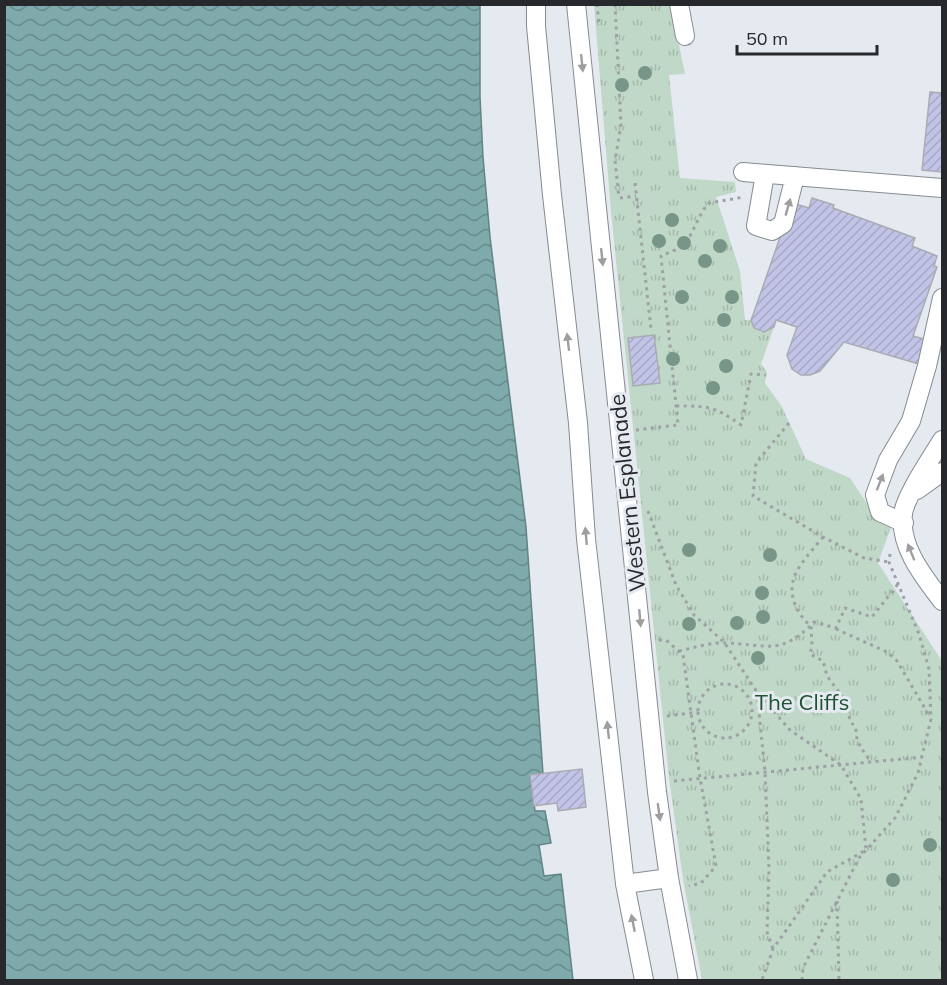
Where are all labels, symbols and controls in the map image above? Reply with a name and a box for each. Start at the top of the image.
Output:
scale bar [737,18,876,56]
text: 50 m [746,27,788,50]
one-way arrow [577,53,587,72]
one-way arrow [784,198,793,216]
one-way arrow [597,247,607,266]
one-way arrow [564,332,573,351]
street label: Western Esplanade [603,393,651,593]
one-way arrow [875,472,885,490]
one-way arrow [581,527,591,546]
one-way arrow [906,543,916,561]
one-way arrow [635,608,645,627]
park label: The Cliffs [755,688,849,716]
one-way arrow [603,720,612,739]
one-way arrow [655,802,664,821]
one-way arrow [628,914,637,933]

